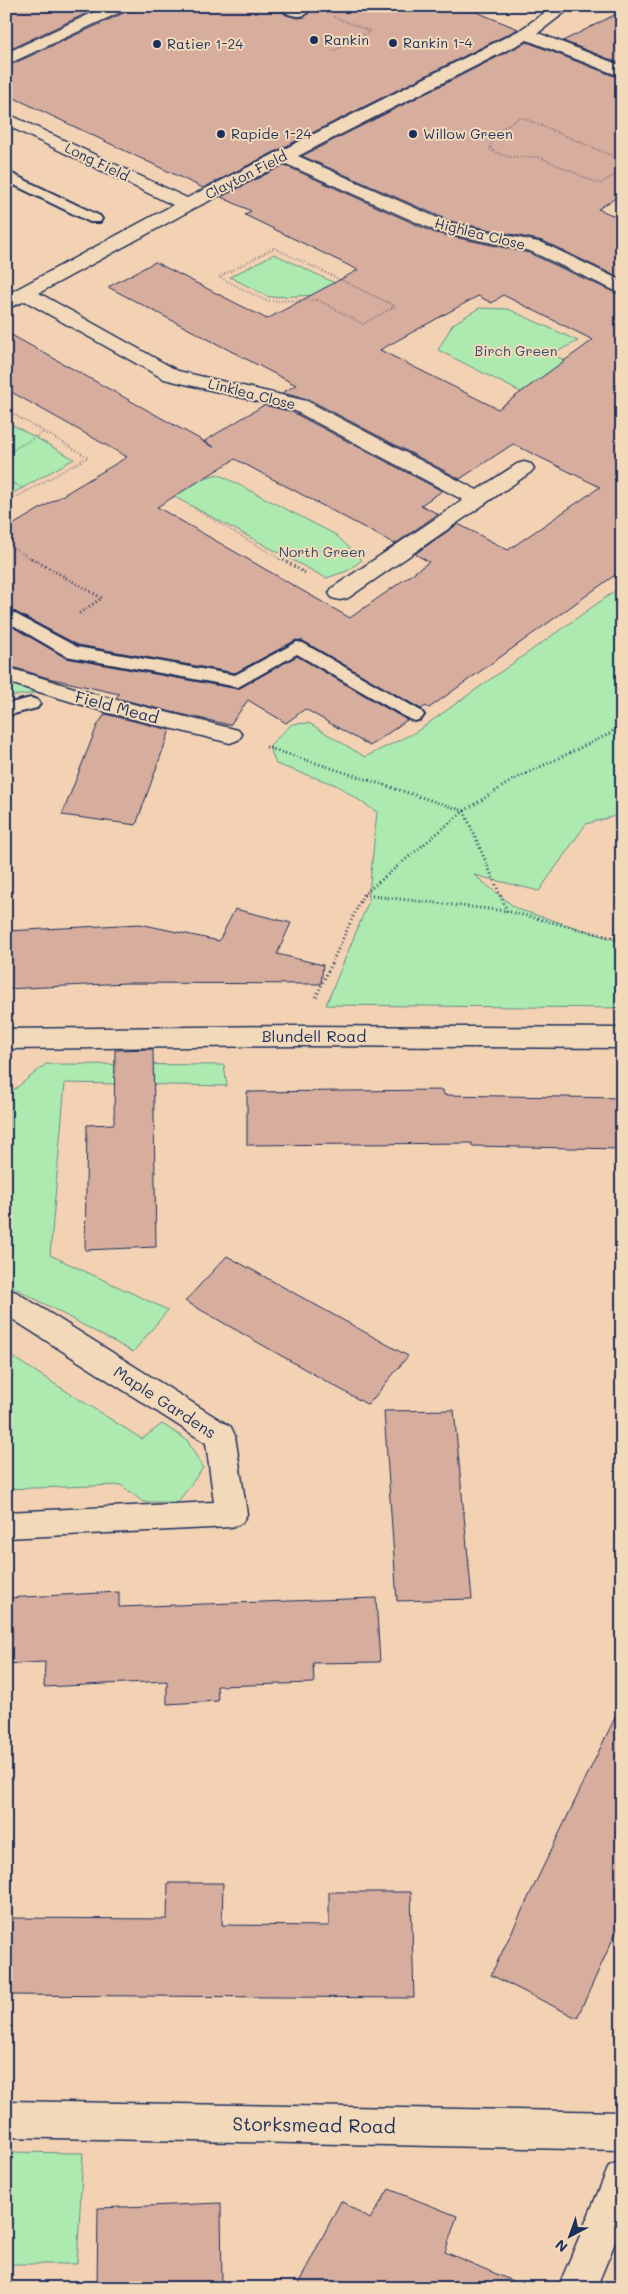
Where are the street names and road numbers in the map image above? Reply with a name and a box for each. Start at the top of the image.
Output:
street label: Long Field [62,138,133,185]
street label: Clayton Field [202,146,290,203]
street label: Highlea Close [433,213,528,254]
street label: Linklea Close [206,373,298,414]
street label: Field Mead [73,685,161,728]
street label: Blundell Road [262,1025,366,1046]
street label: Maple Gardens [110,1361,221,1443]
street label: Storksmead Road [232,2111,396,2138]

